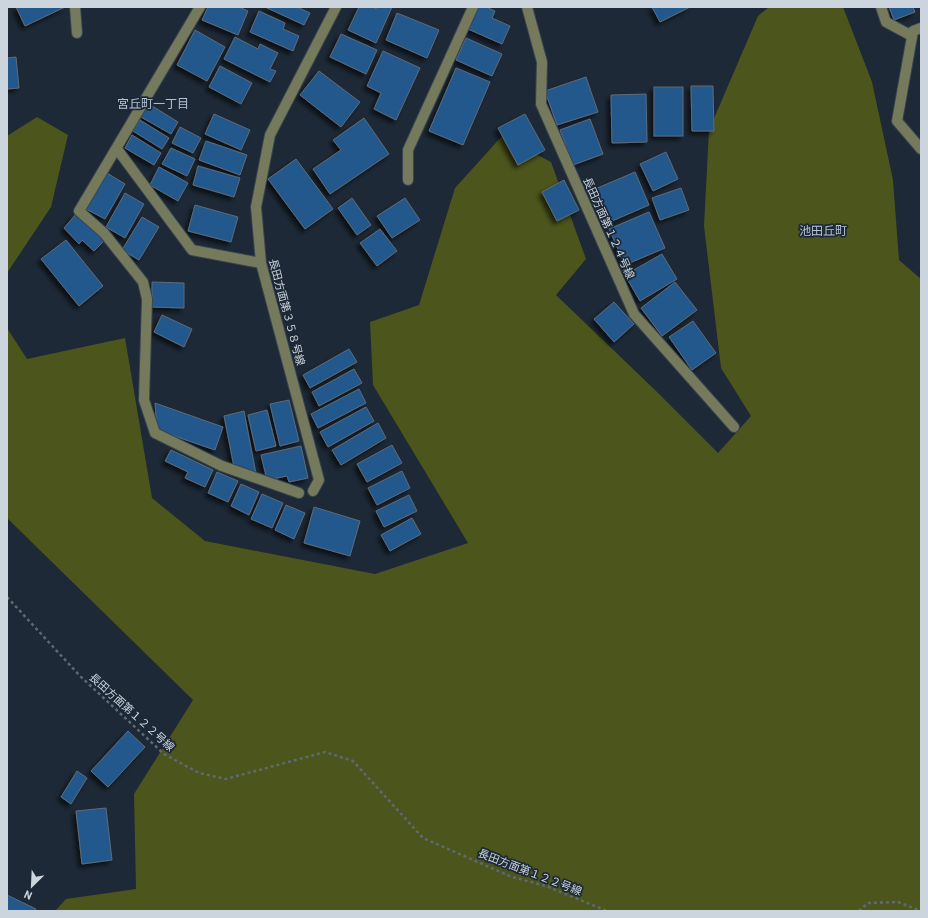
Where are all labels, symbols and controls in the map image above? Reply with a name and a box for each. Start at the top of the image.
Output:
district label: 宮丘町一丁目 [117,96,189,110]
street label: 長田方面第１２４号線 [581,175,638,281]
district label: 池田丘町 [799,223,847,237]
street label: 長田方面第３５８号線 [267,257,308,367]
street label: 長田方面第１２２号線 [87,670,178,753]
street label: 長田方面第１２２号線 [477,846,584,897]
north arrow [12,866,52,906]
text: N [22,888,34,903]

